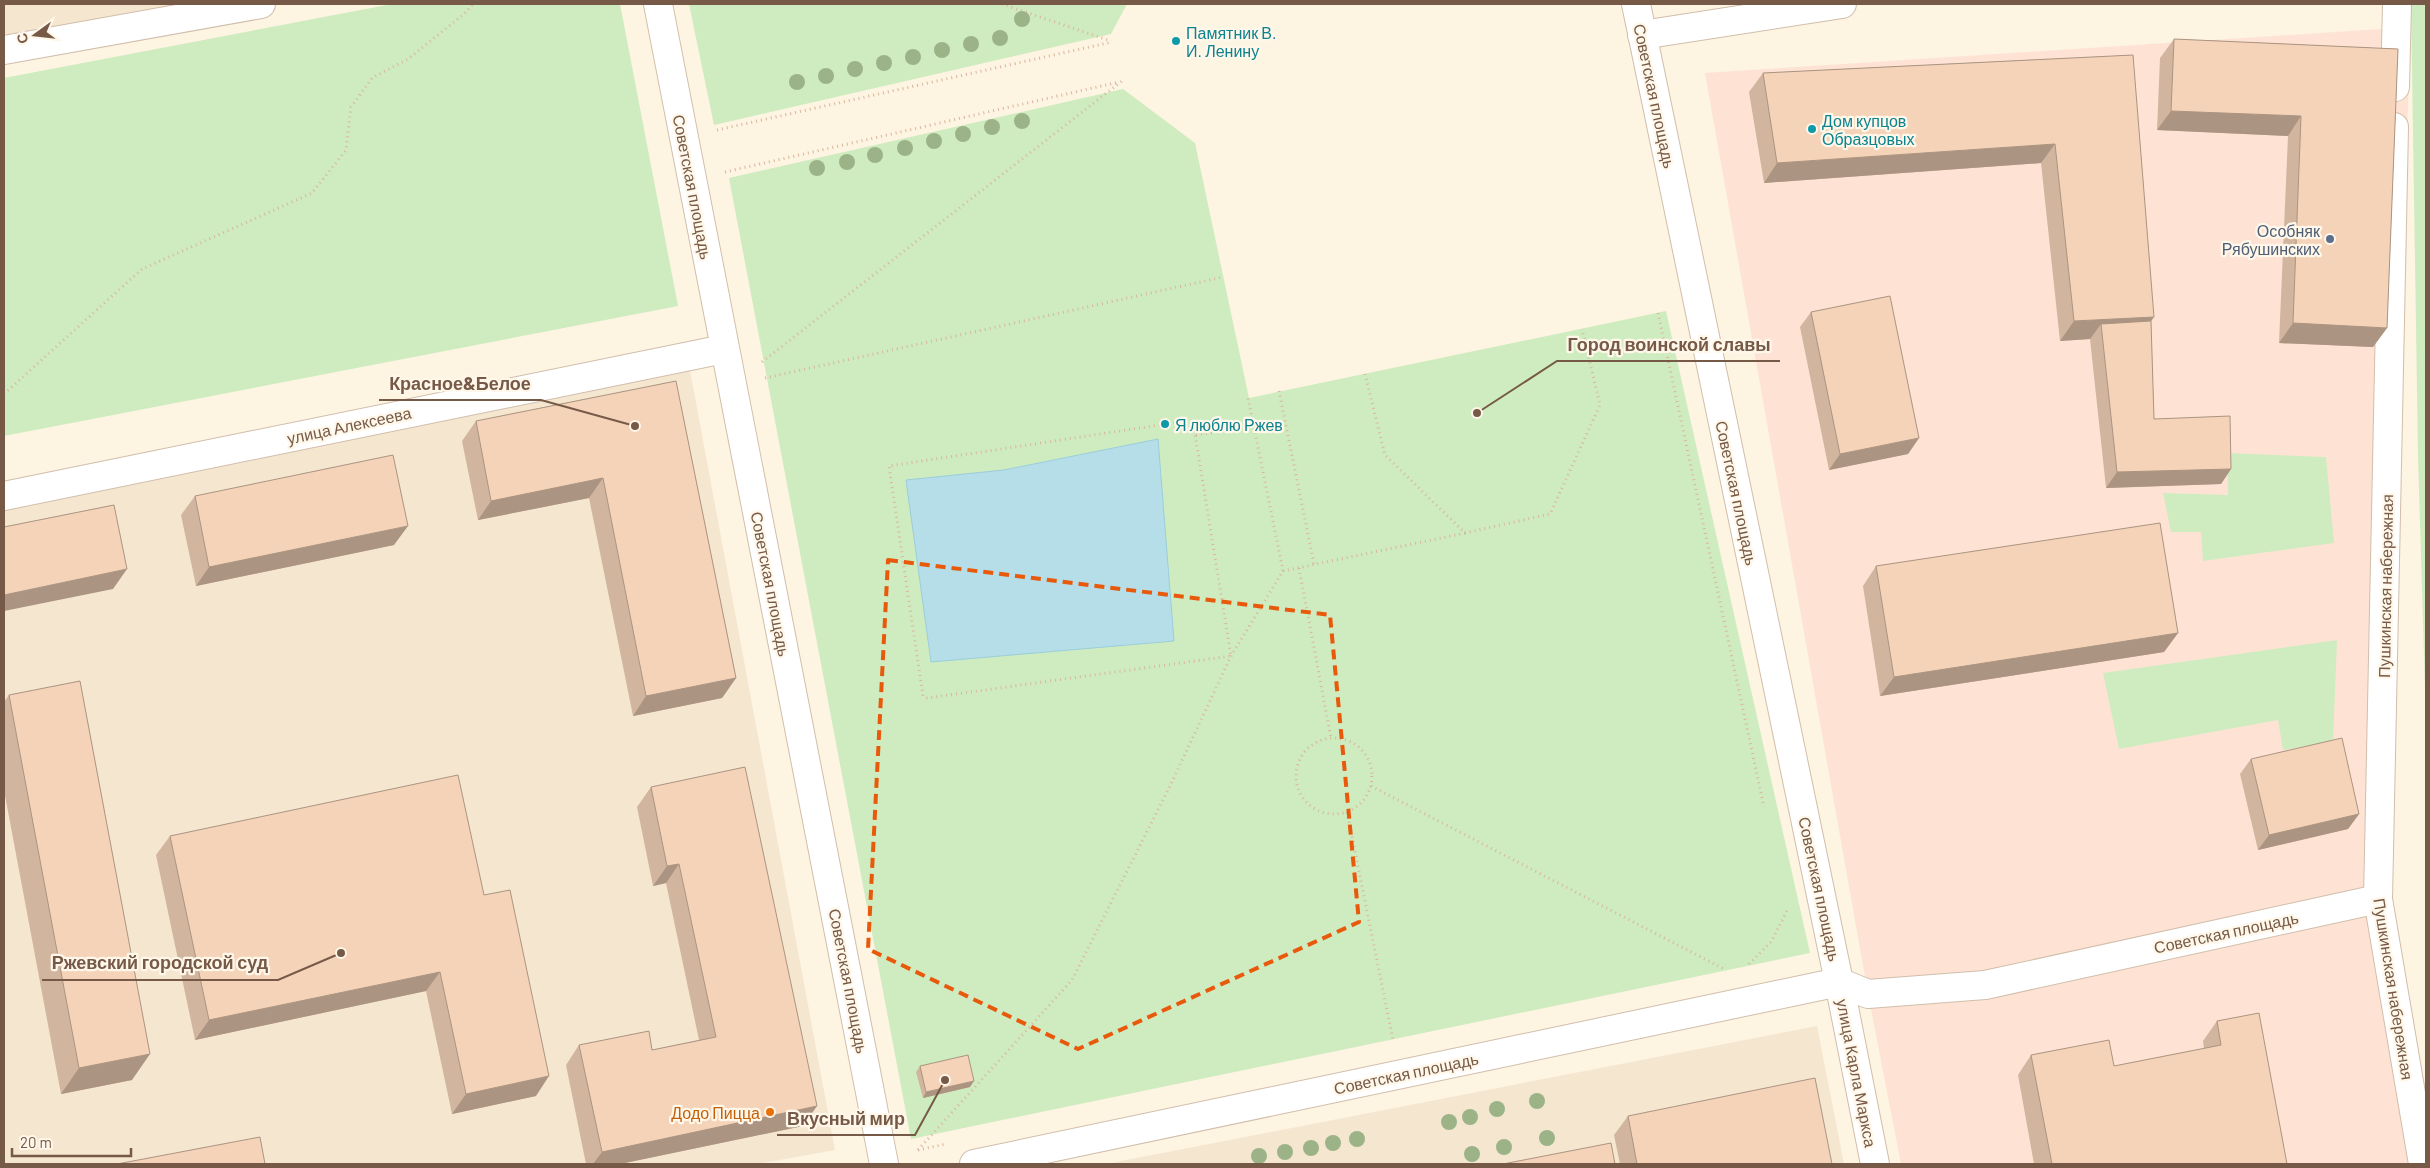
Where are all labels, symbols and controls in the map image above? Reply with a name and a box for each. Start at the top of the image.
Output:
north arrow [10,10,60,60]
street label: Советская площадь [1630,22,1680,170]
place label: Памятник В. И. Ленину [1186,23,1276,60]
text: С [12,31,31,46]
marker: Памятник В. И. Ленину [1170,35,1182,47]
place label: Дом купцов Образцовых [1822,111,1914,148]
street label: Советская площадь [670,113,716,261]
marker: Дом купцов Образцовых [1806,123,1818,135]
place label: Особняк Рябушинских [2222,221,2321,258]
marker: Особняк Рябушинских [2324,233,2336,245]
callout: Город воинской славы [1557,328,1780,361]
text: Город воинской славы [1567,333,1771,355]
callout: Красное&Белое [379,367,541,400]
text: Красное&Белое [389,372,531,394]
street label: улица Алексеева [285,403,413,447]
place label: Я люблю Ржев [1175,415,1283,434]
marker: Я люблю Ржев [1159,418,1171,430]
street label: Советская площадь [1712,419,1762,567]
street label: Пушкинская набережная [2374,494,2396,678]
street label: Советская площадь [748,510,794,658]
street label: Советская площадь [1795,815,1845,963]
street label: Пушкинская набережная [2370,897,2418,1081]
street label: Советская площадь [826,907,872,1055]
street label: Советская площадь [2152,907,2300,957]
callout: Ржевский городской суд [42,947,278,980]
text: Ржевский городской суд [52,951,269,973]
street label: улица Карла Маркса [1833,997,1881,1149]
street label: Советская площадь [1332,1048,1480,1098]
callout: Вкусный мир [777,1102,915,1135]
place label: Додо Пицца [671,1103,760,1122]
marker: Додо Пицца [764,1106,776,1118]
text: Вкусный мир [787,1107,905,1129]
scale bar [12,1126,131,1158]
text: 20 m [20,1133,52,1151]

